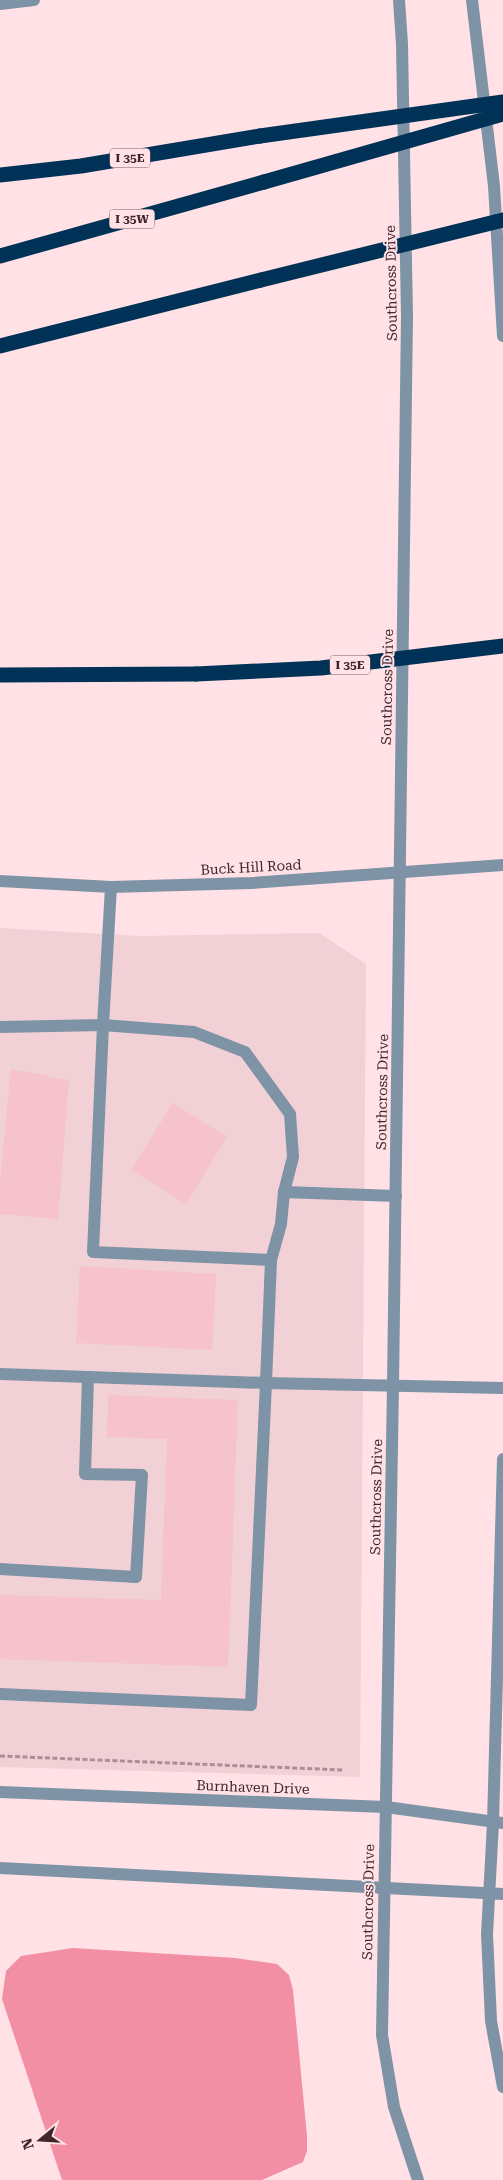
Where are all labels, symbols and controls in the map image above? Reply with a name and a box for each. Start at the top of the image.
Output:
road number: I 35E [110,148,150,168]
road number: I 35W [110,210,154,228]
street label: Southcross Drive [382,225,400,341]
street label: Southcross Drive [378,629,396,745]
road number: I 35E [330,656,370,674]
street label: Buck Hill Road [200,856,302,878]
street label: Southcross Drive [373,1034,391,1150]
street label: Southcross Drive [367,1439,385,1555]
street label: Burnhaven Drive [196,1777,310,1797]
street label: Southcross Drive [359,1844,377,1960]
north arrow [15,2115,65,2165]
text: N [18,2136,37,2152]

